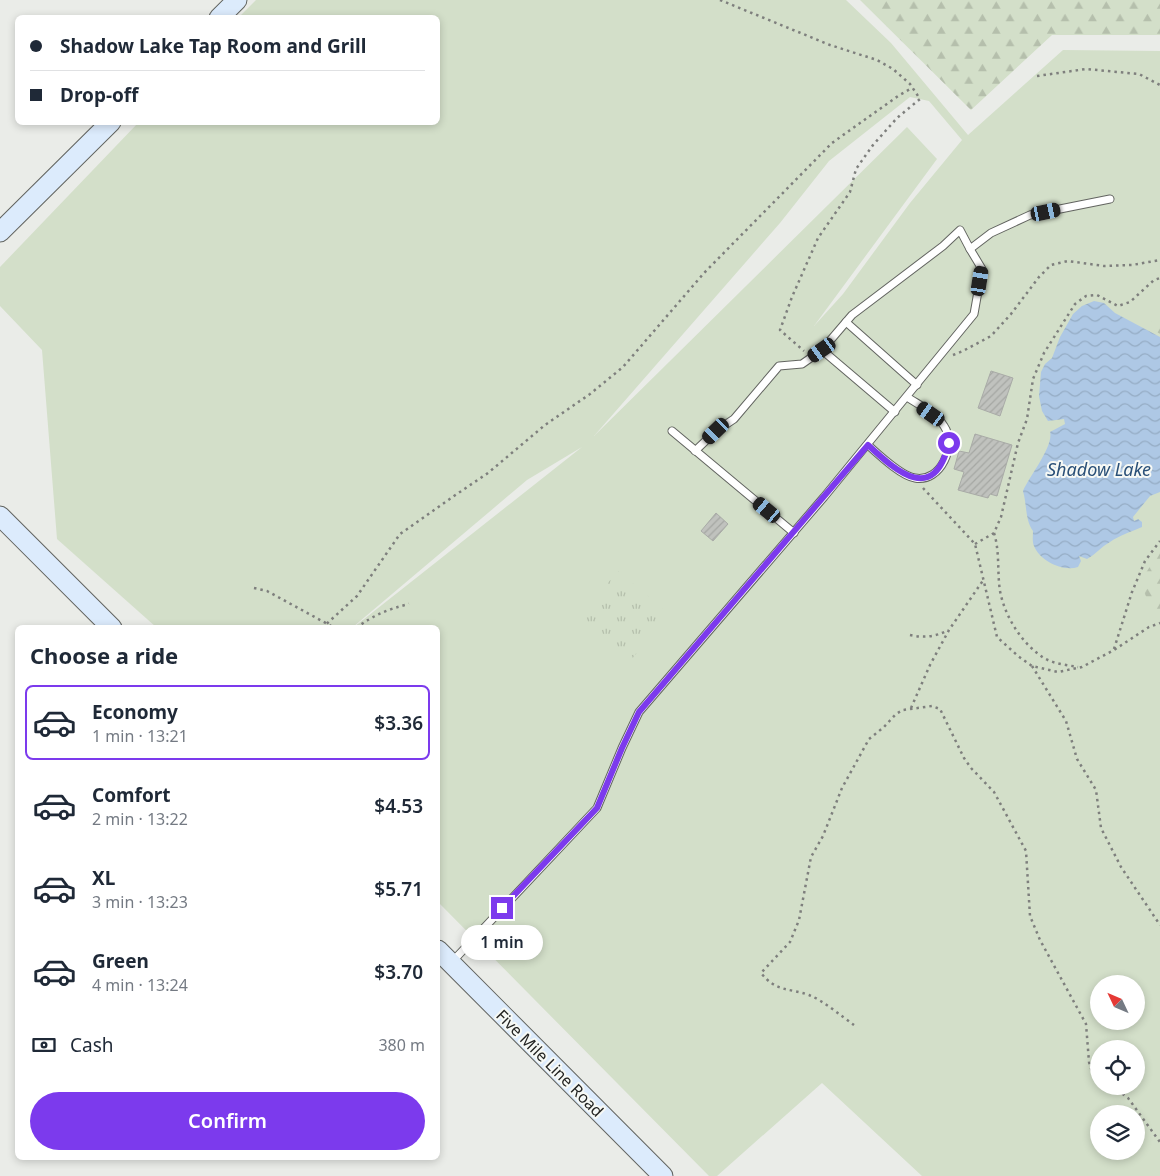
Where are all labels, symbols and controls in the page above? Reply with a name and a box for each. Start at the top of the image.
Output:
text: Shadow Lake Tap Room and Grill [60,33,366,59]
text: Drop-off [60,82,139,108]
car [1029,202,1062,222]
car [970,265,989,297]
car [805,335,838,365]
car [914,399,947,429]
car [699,415,732,447]
route start [938,432,960,454]
water label: Shadow Lake [1047,457,1151,481]
car [750,495,783,525]
text: Choose a ride [30,640,178,670]
text: Economy [92,699,178,725]
icon: car [32,700,77,745]
text: $3.36 [374,710,423,736]
text: 1 min · 13:21 [92,725,188,747]
text: Comfort [92,782,171,808]
icon: car [32,783,77,828]
text: $4.53 [374,793,423,819]
text: 2 min · 13:22 [92,808,188,830]
text: XL [92,865,115,891]
icon: car [32,866,77,911]
text: $5.71 [374,876,423,902]
text: 3 min · 13:23 [92,891,188,913]
route end [491,897,513,919]
callout: 1 min [461,926,543,960]
text: 1 min [480,931,524,953]
text: Green [92,948,149,974]
icon: car [32,949,77,994]
text: $3.70 [374,959,423,985]
text: 4 min · 13:24 [92,974,188,996]
north arrow [1090,975,1145,1030]
map controls [1090,975,1145,1160]
street label: Five Mile Line Road [491,1004,609,1122]
icon: cash [30,1031,58,1059]
text: Cash [70,1032,114,1058]
text: 380 m [378,1034,425,1056]
button: locate [1090,1040,1145,1095]
button: Confirm [30,1092,425,1150]
button: layers [1090,1105,1145,1160]

